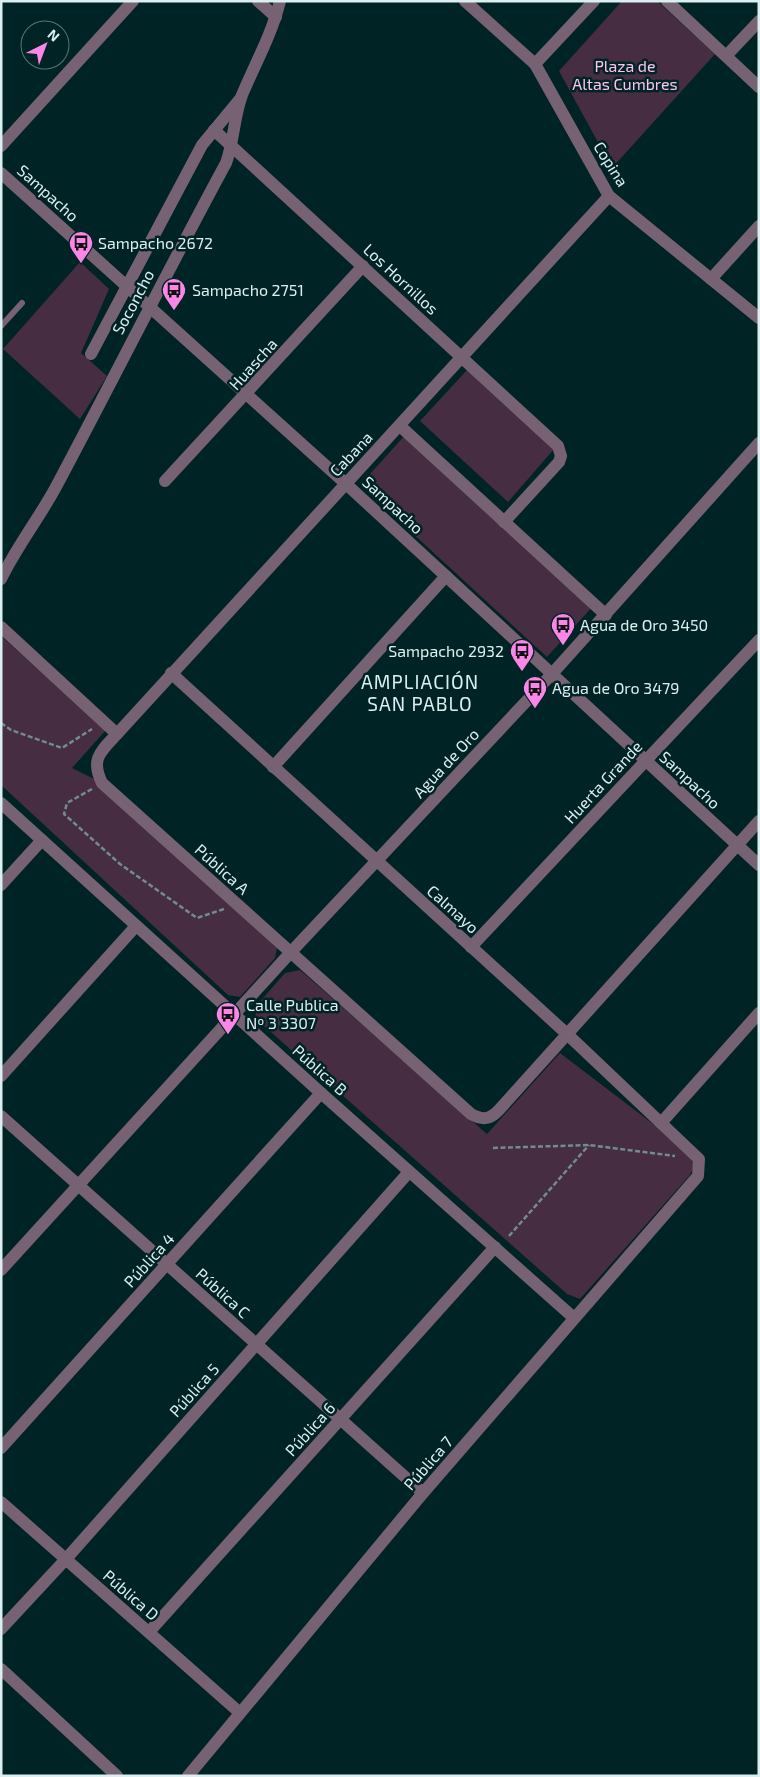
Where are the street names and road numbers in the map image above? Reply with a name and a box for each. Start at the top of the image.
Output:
street label: Copina [590,138,633,190]
street label: Sampacho [14,160,83,225]
street label: Los Hornillos [360,239,443,318]
street label: Soconcho [108,266,157,337]
street label: Huascha [225,334,281,393]
street label: Cabana [325,427,376,480]
street label: Sampacho [359,472,428,538]
street label: Agua de Oro [409,724,482,801]
street label: Huerta Grande [560,737,646,827]
street label: Sampacho [656,747,725,813]
street label: Pública A [191,839,253,898]
street label: Calmayo [424,881,483,937]
street label: Pública B [289,1040,351,1099]
street label: Pública 4 [119,1229,178,1291]
street label: Pública C [193,1264,254,1322]
street label: Pública 5 [165,1359,222,1420]
street label: Pública 6 [281,1398,339,1459]
street label: Pública 7 [399,1432,456,1493]
street label: Pública D [100,1565,163,1624]

